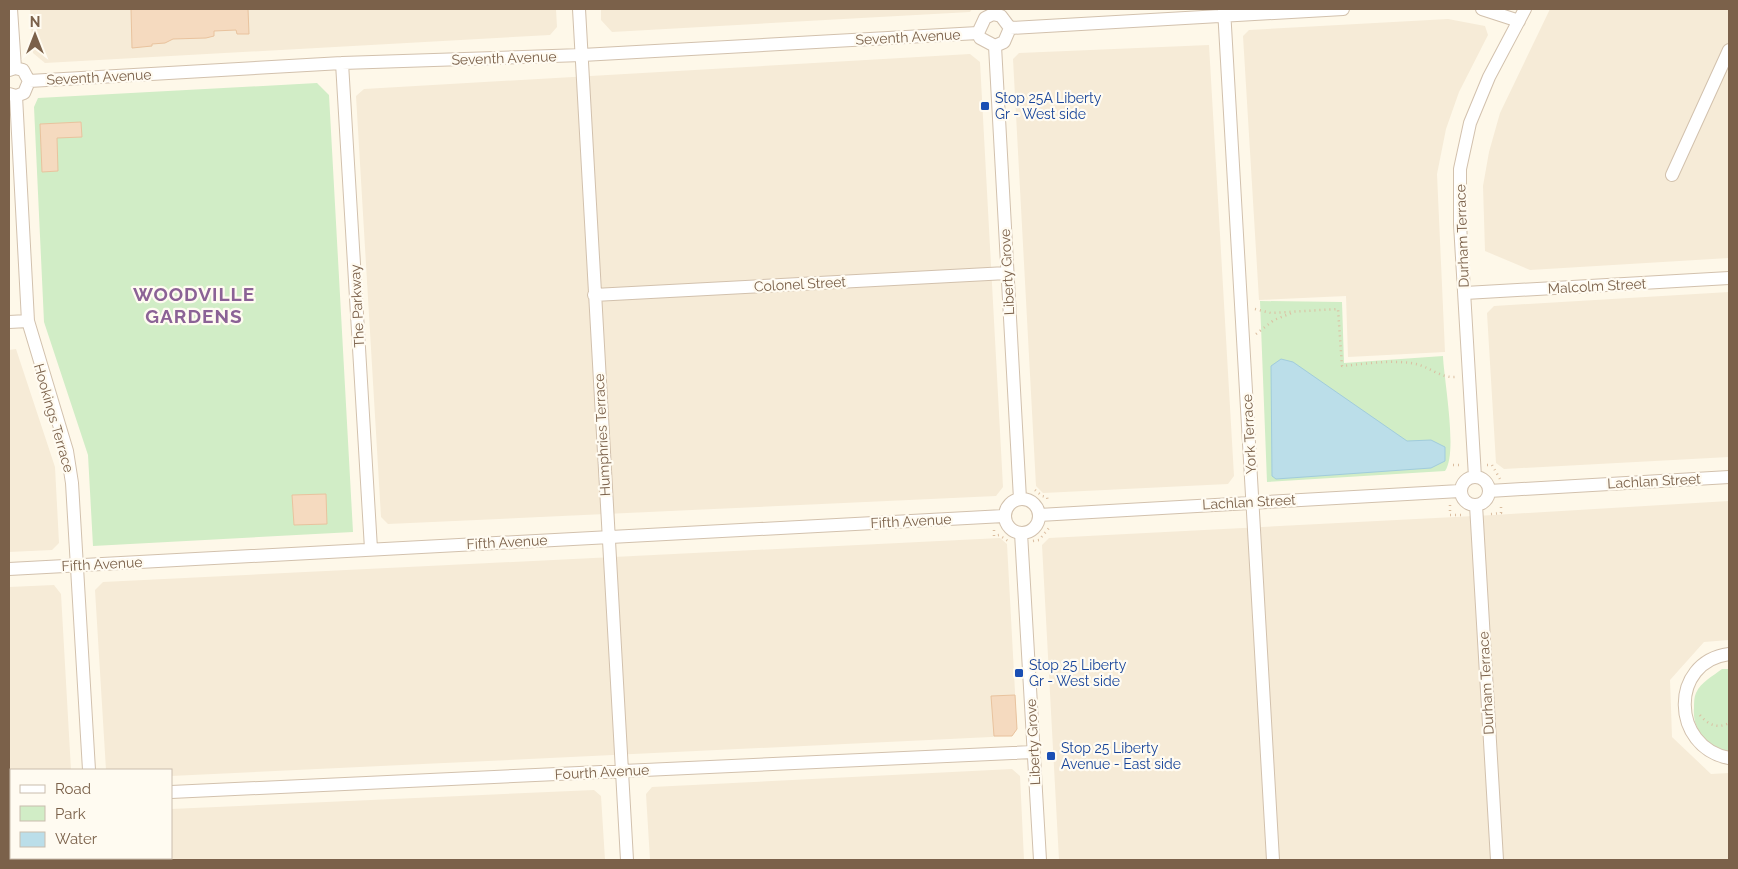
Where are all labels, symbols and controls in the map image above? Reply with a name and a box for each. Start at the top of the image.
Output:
north arrow [10,10,60,60]
text: N [30,14,40,30]
street label: Seventh Avenue [855,26,961,48]
street label: Seventh Avenue [451,48,557,68]
street label: Seventh Avenue [46,66,152,88]
place label: Stop 25A Liberty Gr - West side [995,90,1102,122]
marker: Stop 25A Liberty Gr - West side [979,100,991,112]
street label: Durham Terrace [1452,184,1472,288]
street label: Liberty Grove [997,228,1017,316]
street label: The Parkway [347,264,367,348]
street label: Colonel Street [754,274,847,294]
street label: Malcolm Street [1547,275,1647,297]
district label: WOODVILLE GARDENS [133,283,255,327]
street label: Hookings Terrace [31,362,77,474]
street label: Humphries Terrace [591,373,613,497]
street label: York Terrace [1239,394,1259,474]
street label: Lachlan Street [1607,471,1701,491]
street label: Lachlan Street [1202,492,1296,512]
street label: Fifth Avenue [870,511,952,531]
street label: Fifth Avenue [466,532,548,552]
street label: Fifth Avenue [61,554,143,574]
street label: Durham Terrace [1475,631,1497,735]
place label: Stop 25 Liberty Gr - West side [1029,657,1127,689]
marker: Stop 25 Liberty Gr - West side [1013,667,1025,679]
street label: Liberty Grove [1023,698,1043,786]
place label: Stop 25 Liberty Avenue - East side [1061,740,1181,772]
marker: Stop 25 Liberty Avenue - East side [1045,750,1057,762]
street label: Fourth Avenue [554,762,650,782]
legend [10,769,172,859]
text: Road [55,780,91,798]
text: Park [55,805,86,823]
text: Water [55,830,98,848]

